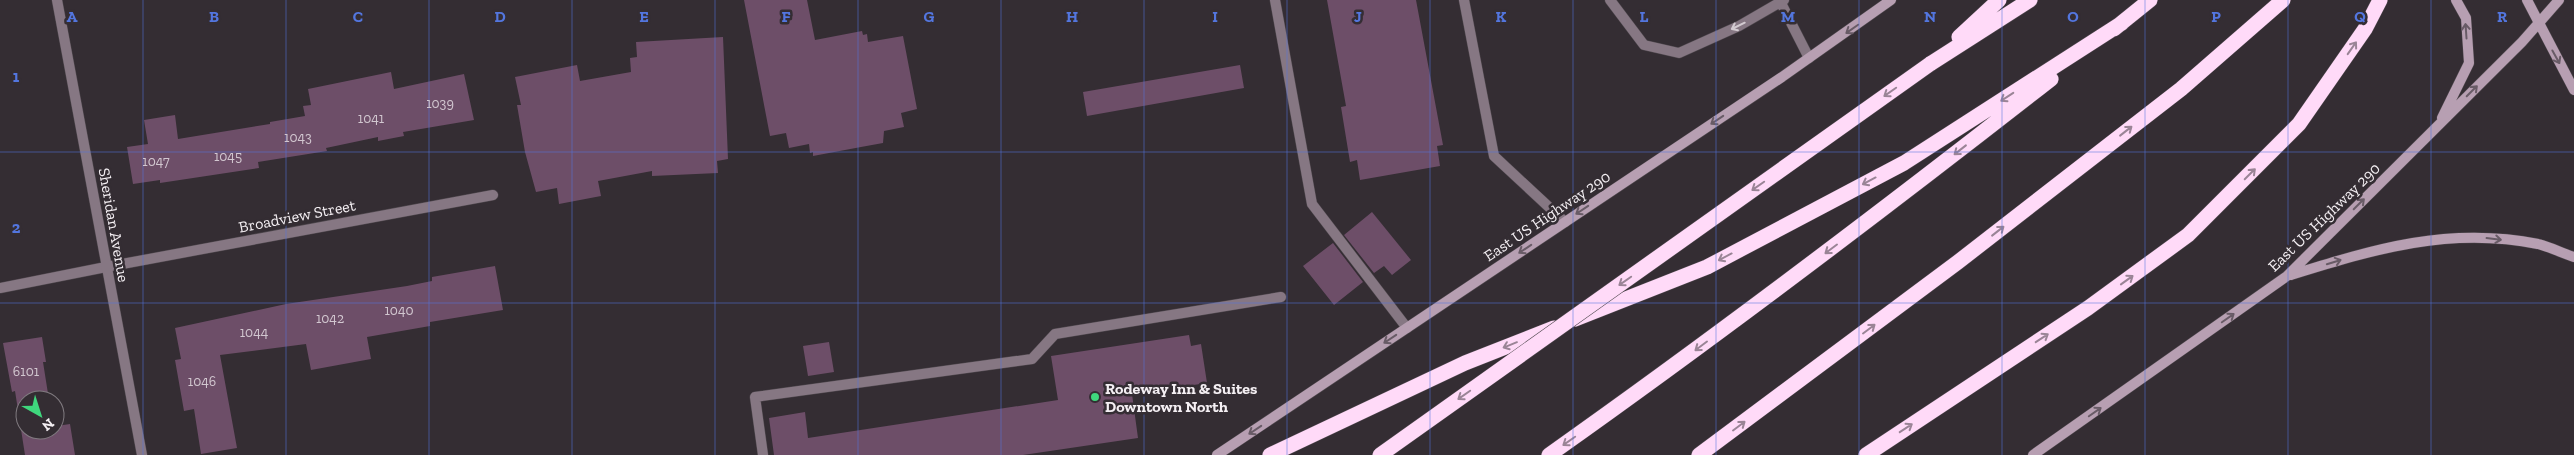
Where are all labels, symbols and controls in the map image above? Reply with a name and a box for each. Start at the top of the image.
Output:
text: A [67,7,78,26]
text: B [209,7,219,26]
text: C [353,7,363,26]
text: D [494,7,506,26]
text: E [639,7,649,26]
text: F [781,7,791,26]
text: G [924,7,935,26]
text: H [1066,7,1078,26]
text: I [1212,7,1218,26]
text: J [1354,7,1362,26]
text: K [1496,7,1507,26]
text: L [1640,7,1649,26]
text: M [1781,7,1795,26]
text: N [1924,7,1936,26]
text: O [2067,7,2079,26]
text: P [2211,7,2221,26]
text: Q [2354,7,2366,26]
text: R [2497,7,2508,26]
one-way arrow [1730,21,1745,31]
one-way arrow [1845,24,1859,34]
one-way arrow [2462,24,2471,40]
one-way arrow [2347,41,2357,55]
one-way arrow [2551,49,2561,64]
text: 1 [13,67,20,86]
one-way arrow [2466,85,2479,97]
one-way arrow [1883,87,1897,97]
one-way arrow [2001,92,2015,102]
house number: 1039 [426,95,454,112]
house number: 1041 [358,110,385,127]
one-way arrow [1711,115,1725,125]
one-way arrow [2120,125,2133,136]
house number: 1043 [284,129,312,146]
one-way arrow [1954,145,1967,156]
house number: 1045 [214,148,242,165]
house number: 1047 [142,153,170,170]
street label: East US Highway 290 [2264,159,2384,275]
street label: Sheridan Avenue [95,166,133,284]
street label: East US Highway 290 [1480,167,1614,265]
one-way arrow [2243,168,2255,180]
one-way arrow [1862,177,1877,186]
one-way arrow [1751,181,1765,191]
street label: Broadview Street [237,195,357,237]
one-way arrow [2353,198,2365,211]
one-way arrow [1576,206,1590,216]
text: 2 [12,218,21,237]
one-way arrow [1991,225,2004,236]
one-way arrow [2485,234,2501,244]
one-way arrow [1518,244,1532,254]
one-way arrow [1824,244,1838,254]
one-way arrow [1719,253,1733,263]
one-way arrow [2326,256,2342,266]
one-way arrow [2120,274,2133,285]
one-way arrow [1619,275,1632,286]
house number: 1040 [384,302,414,319]
house number: 1042 [316,310,344,327]
one-way arrow [2220,313,2234,323]
house number: 1044 [240,324,269,341]
one-way arrow [1862,324,1876,334]
one-way arrow [2035,333,2049,344]
one-way arrow [1383,334,1397,344]
one-way arrow [1503,341,1518,350]
one-way arrow [1695,341,1708,352]
house number: 6101 [13,363,40,380]
house number: 1046 [188,373,216,390]
place label: Rodeway Inn & Suites Downtown North [1105,379,1257,416]
north arrow [15,390,65,440]
one-way arrow [1458,390,1472,400]
marker: Rodeway Inn & Suites Downtown North [1089,391,1101,403]
one-way arrow [2088,407,2102,417]
text: N [38,415,57,435]
one-way arrow [1732,421,1745,432]
one-way arrow [1899,423,1913,433]
one-way arrow [1248,425,1262,435]
one-way arrow [1562,436,1576,446]

